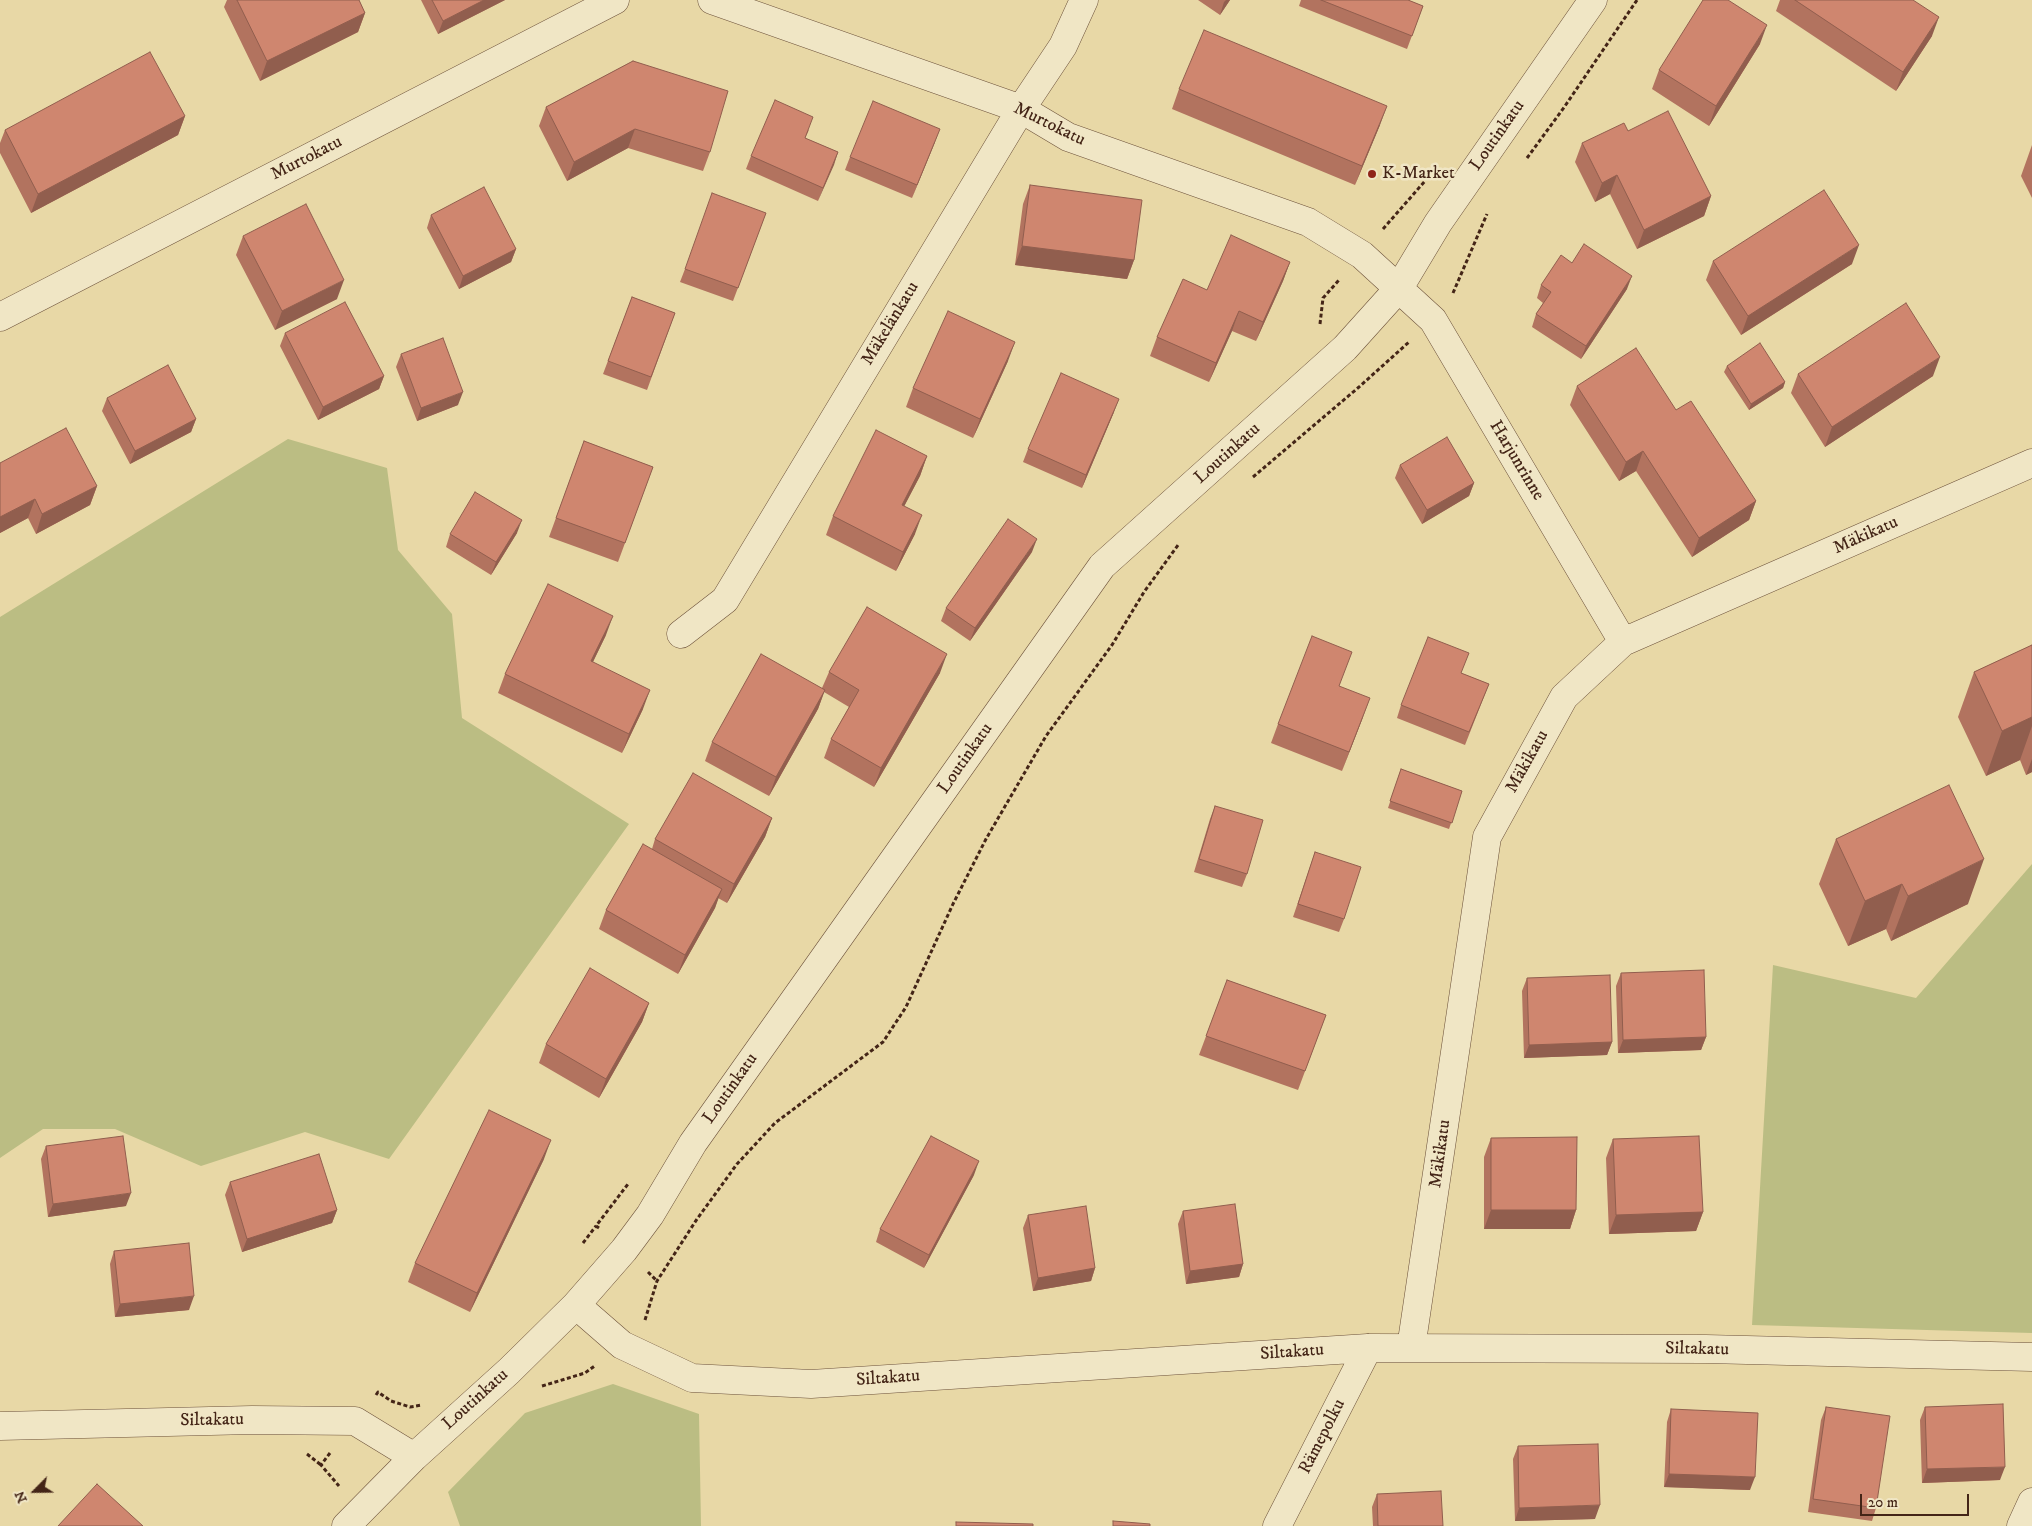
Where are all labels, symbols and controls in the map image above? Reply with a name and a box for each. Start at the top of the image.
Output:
street label: Loutinkatu [1466,97,1530,175]
street label: Murtokatu [1010,98,1088,152]
street label: Murtokatu [268,132,346,186]
place label: K-Market [1382,163,1455,185]
marker: K-Market [1366,168,1378,180]
street label: Mäkelänkatu [858,278,924,370]
street label: Harjunrinne [1484,417,1548,505]
street label: Loutinkatu [1191,419,1265,489]
street label: Mäkikatu [1830,512,1902,560]
street label: Loutinkatu [934,720,998,798]
street label: Mäkikatu [1502,727,1554,797]
street label: Loutinkatu [699,1050,763,1128]
street label: Mäkikatu [1426,1118,1456,1190]
street label: Siltakatu [1665,1339,1729,1361]
street label: Siltakatu [1259,1340,1325,1366]
street label: Loutinkatu [439,1365,513,1435]
street label: Siltakatu [855,1366,921,1392]
street label: Rämepolku [1295,1396,1351,1478]
street label: Siltakatu [180,1410,244,1432]
north arrow [10,1466,60,1516]
scale bar [1862,1484,1971,1516]
text: N [11,1488,32,1506]
text: 20 m [1868,1493,1898,1512]

